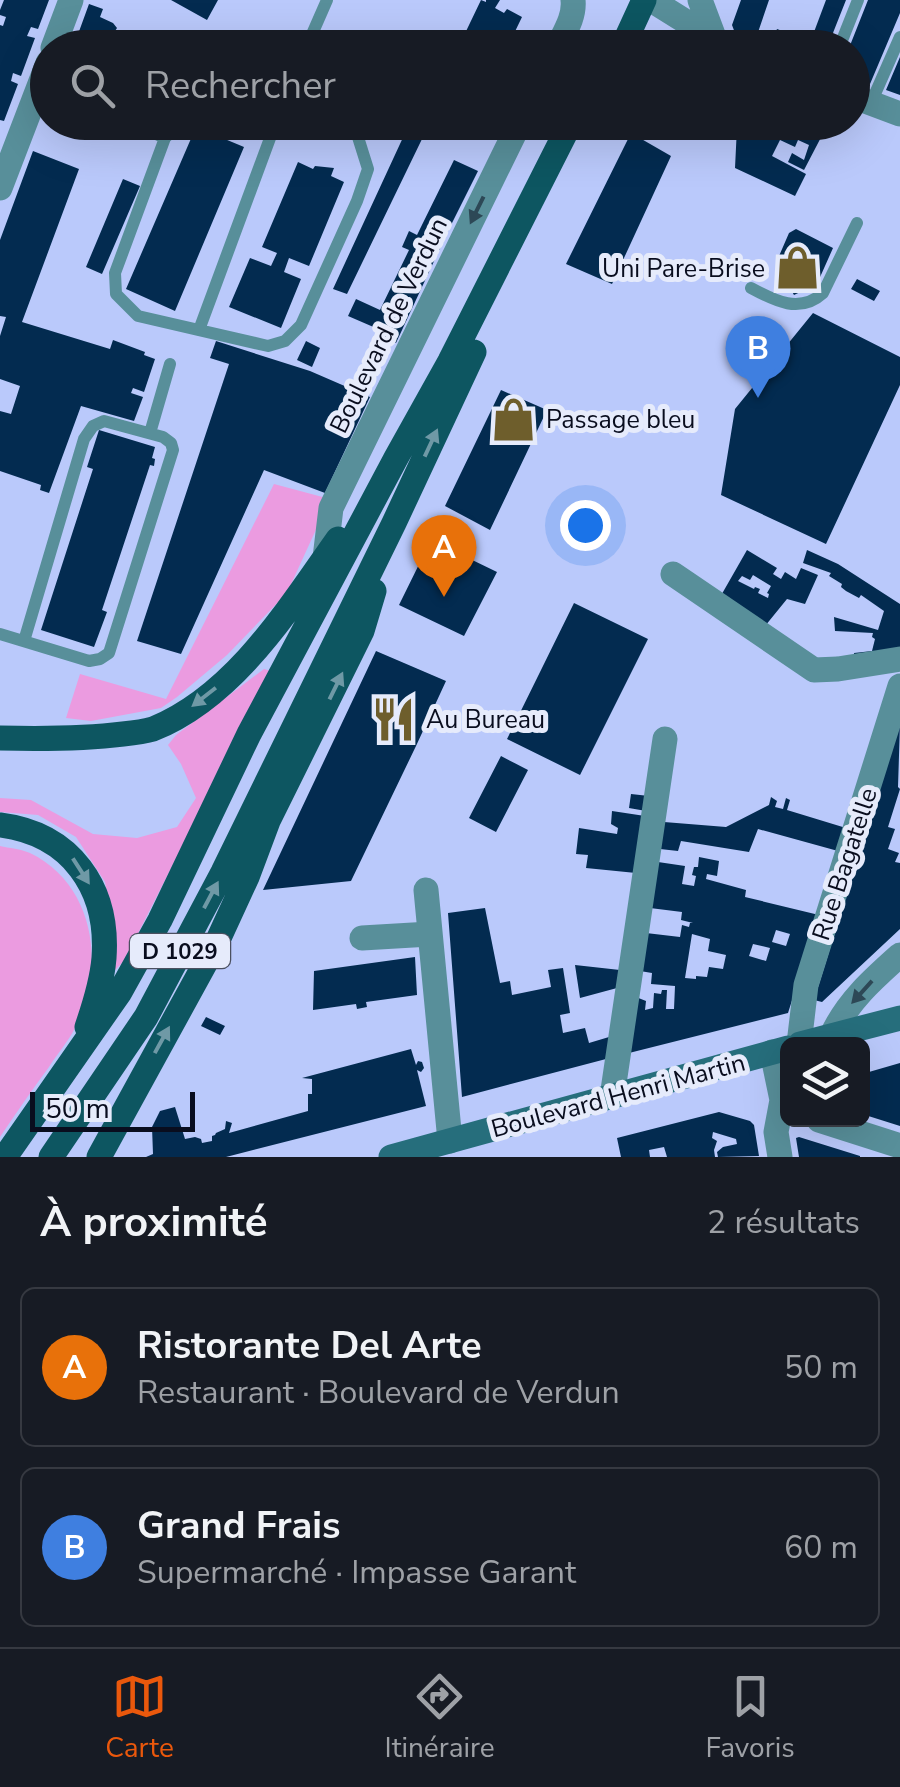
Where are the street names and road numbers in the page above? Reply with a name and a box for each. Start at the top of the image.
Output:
street label: Boulevard de Verdun [322,212,456,439]
street label: Rue Bagatelle [804,784,886,945]
road number: D 1029 [130,934,230,968]
street label: Boulevard Henri Martin [488,1046,749,1146]

